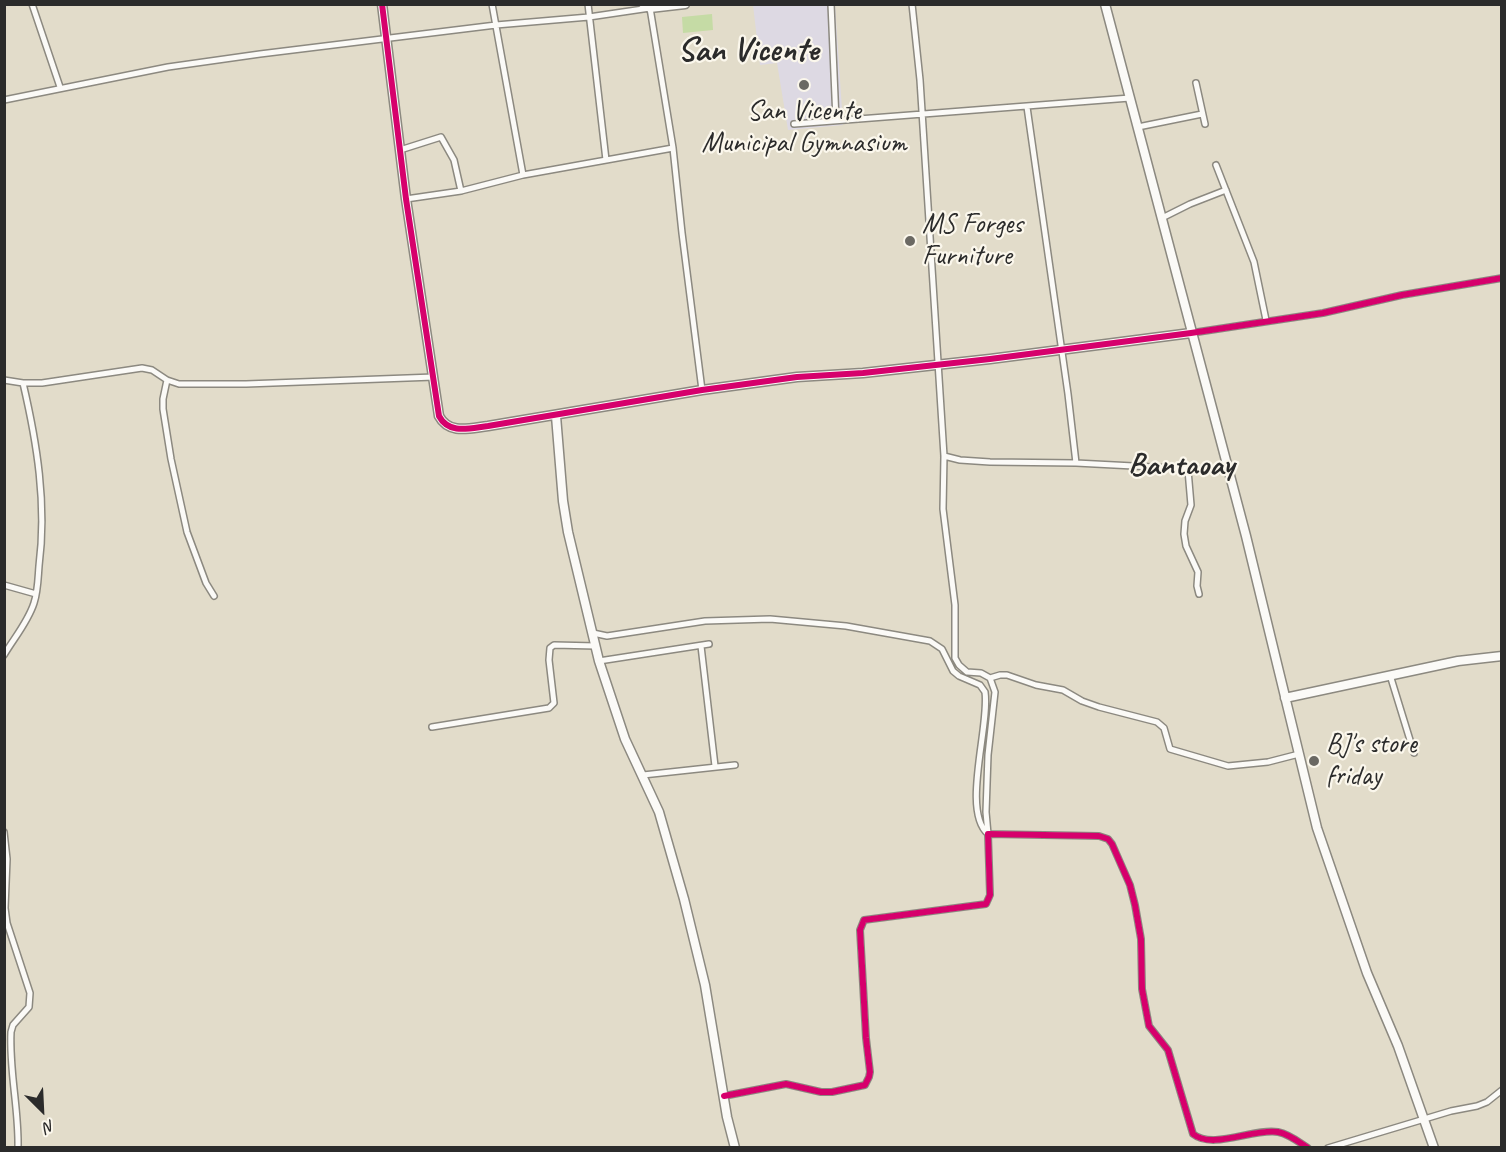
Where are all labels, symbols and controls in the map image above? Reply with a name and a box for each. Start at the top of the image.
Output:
district label: San Vicente [678,31,818,71]
marker: San Vicente Municipal Gymnasium [797,78,811,92]
place label: San Vicente Municipal Gymnasium [702,95,906,161]
place label: MS Forges Furniture [922,208,1023,274]
marker: MS Forges Furniture [903,234,917,248]
district label: Bantaoay [1128,447,1234,485]
place label: BJ's store friday [1326,728,1417,794]
marker: BJ's store friday [1307,754,1321,768]
north arrow [12,1080,72,1140]
text: N [41,1115,58,1138]

